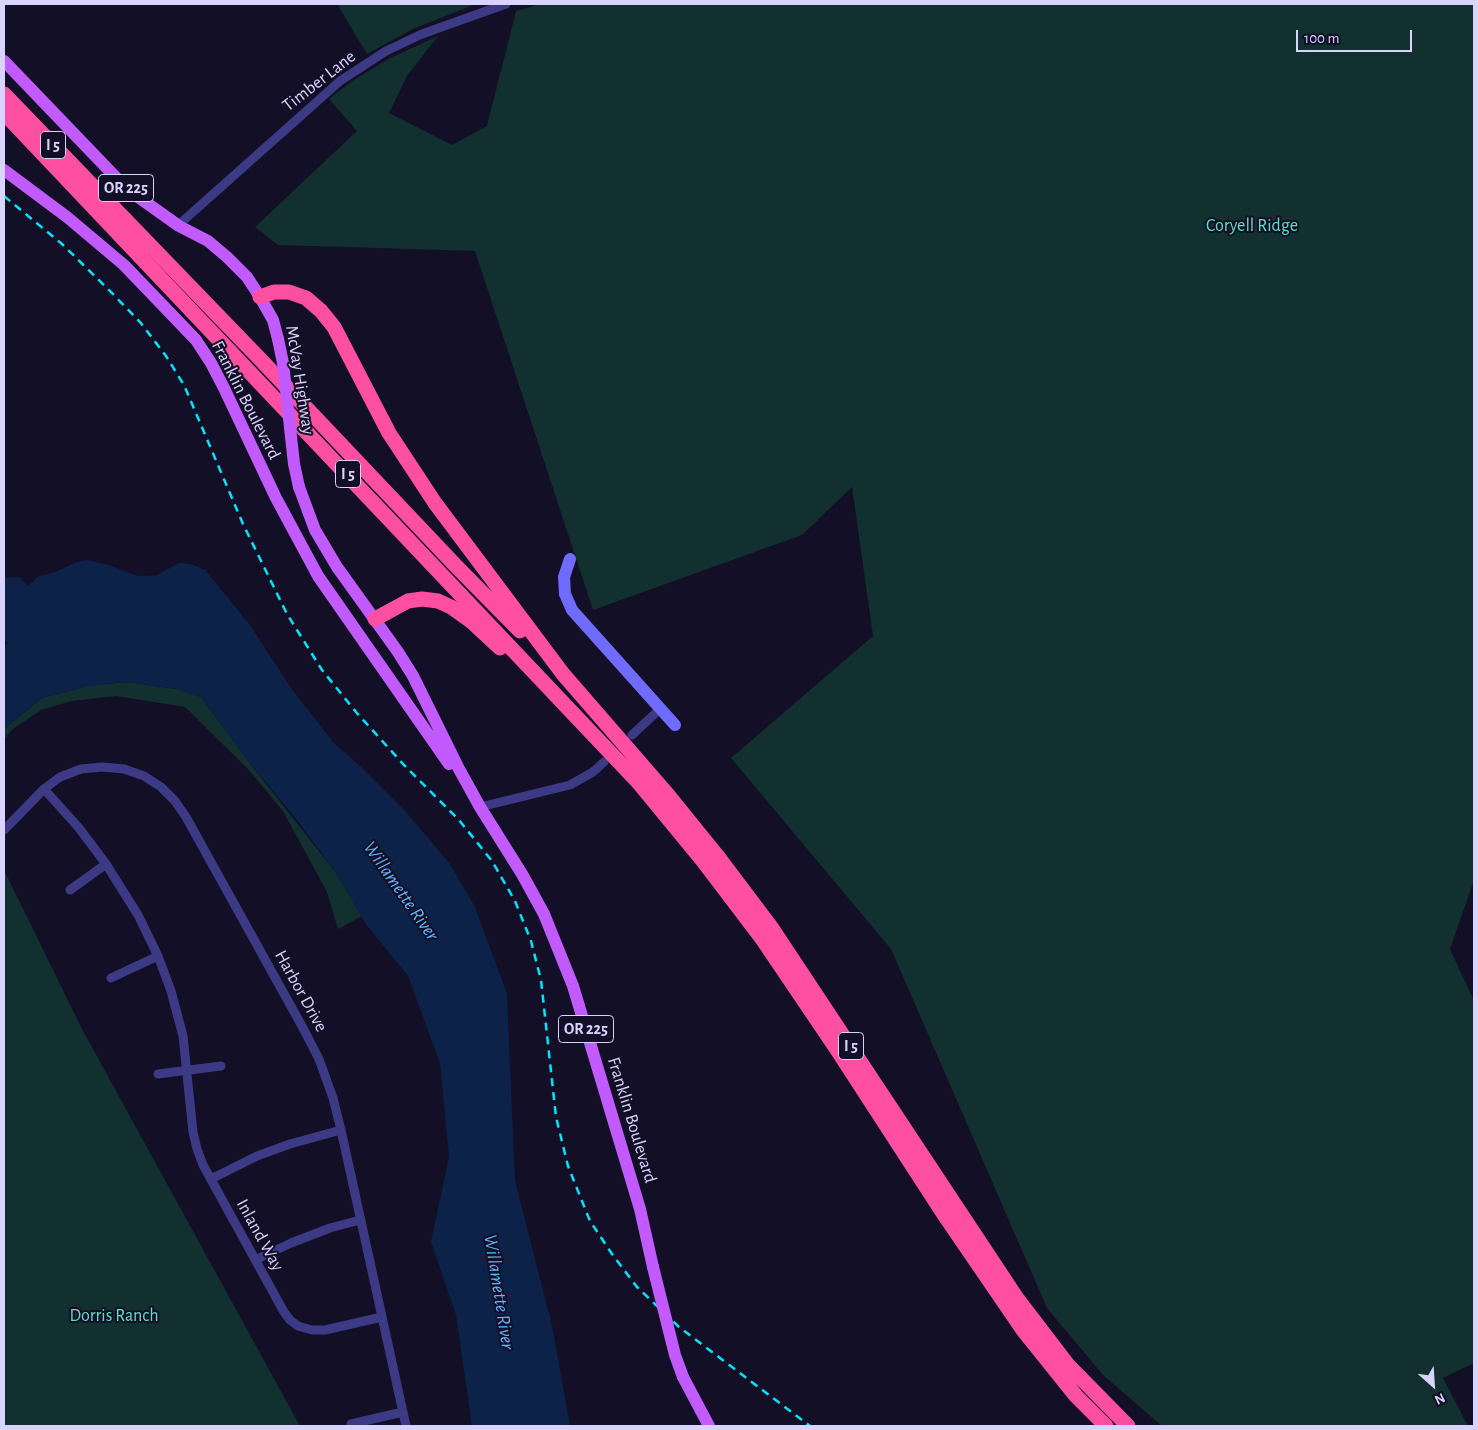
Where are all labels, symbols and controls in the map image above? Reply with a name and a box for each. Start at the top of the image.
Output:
scale bar [1298,20,1414,52]
text: 100 m [1304,31,1339,46]
street label: Timber Lane [278,46,360,116]
road number: I 5 [40,132,66,158]
road number: OR 225 [98,174,154,202]
park label: Coryell Ridge [1206,215,1298,237]
street label: McVay Highway [281,324,319,436]
street label: Franklin Boulevard [207,337,285,463]
road number: I 5 [336,460,360,488]
water label: Willamette River [358,837,444,945]
street label: Harbor Drive [270,946,332,1036]
road number: OR 225 [558,1016,614,1042]
road number: I 5 [838,1032,864,1060]
street label: Franklin Boulevard [603,1055,661,1185]
street label: Inland Way [231,1195,289,1275]
water label: Willamette River [479,1233,519,1351]
park label: Dorris Ranch [69,1305,159,1327]
north arrow [1408,1360,1458,1410]
text: N [1432,1390,1447,1407]

